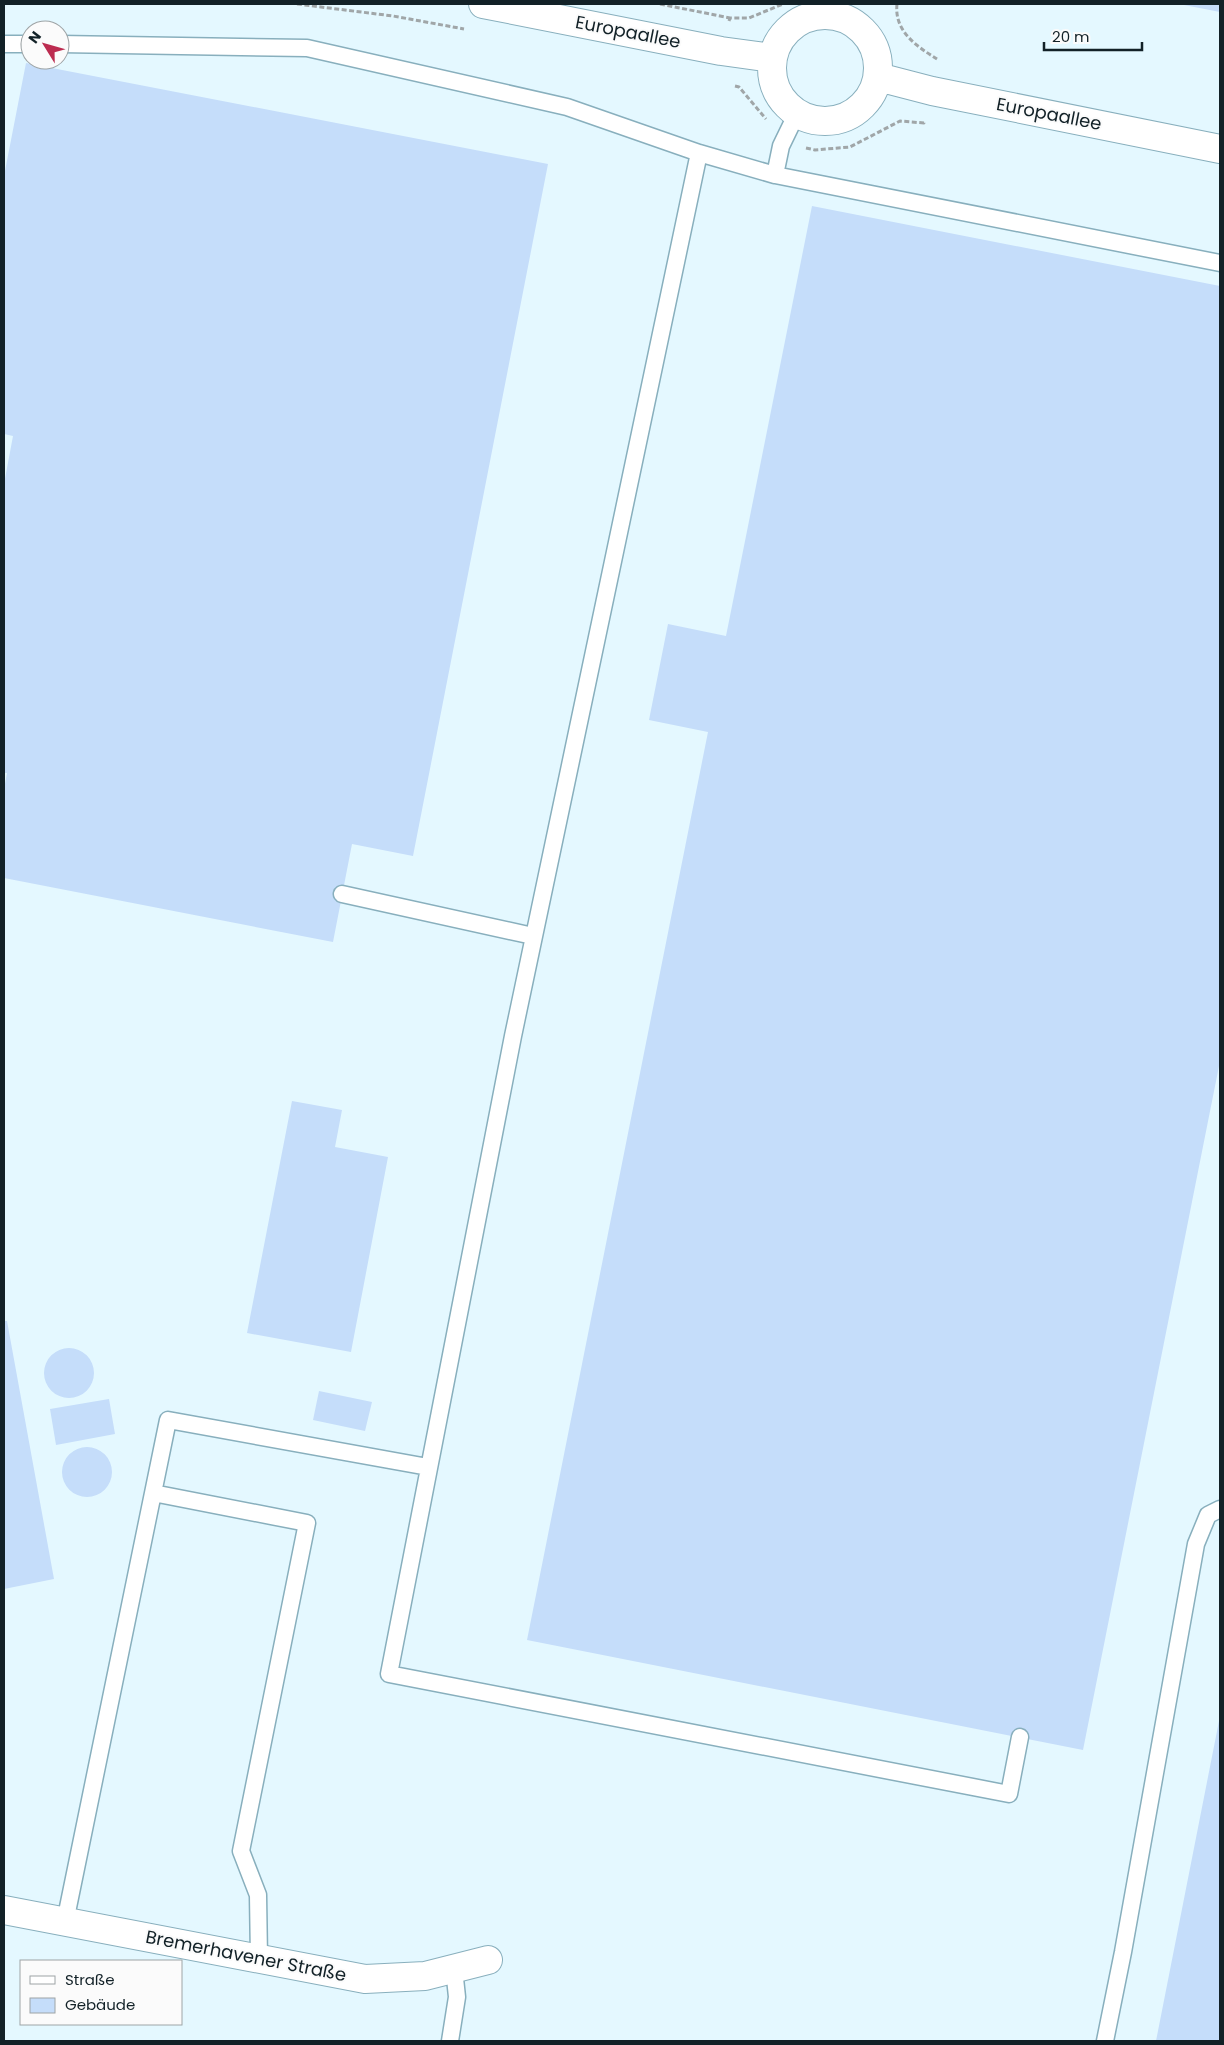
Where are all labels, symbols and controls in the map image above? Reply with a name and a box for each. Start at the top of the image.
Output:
street label: Europaallee [573,9,683,54]
north arrow [20,20,70,70]
scale bar [1044,20,1142,52]
text: 20 m [1052,26,1090,47]
text: N [23,27,46,47]
street label: Europaallee [994,91,1104,136]
street label: Bremerhavener Straße [144,1924,349,1987]
legend [20,1960,182,2025]
text: Straße [65,1969,115,1990]
text: Gebäude [65,1994,135,2015]

